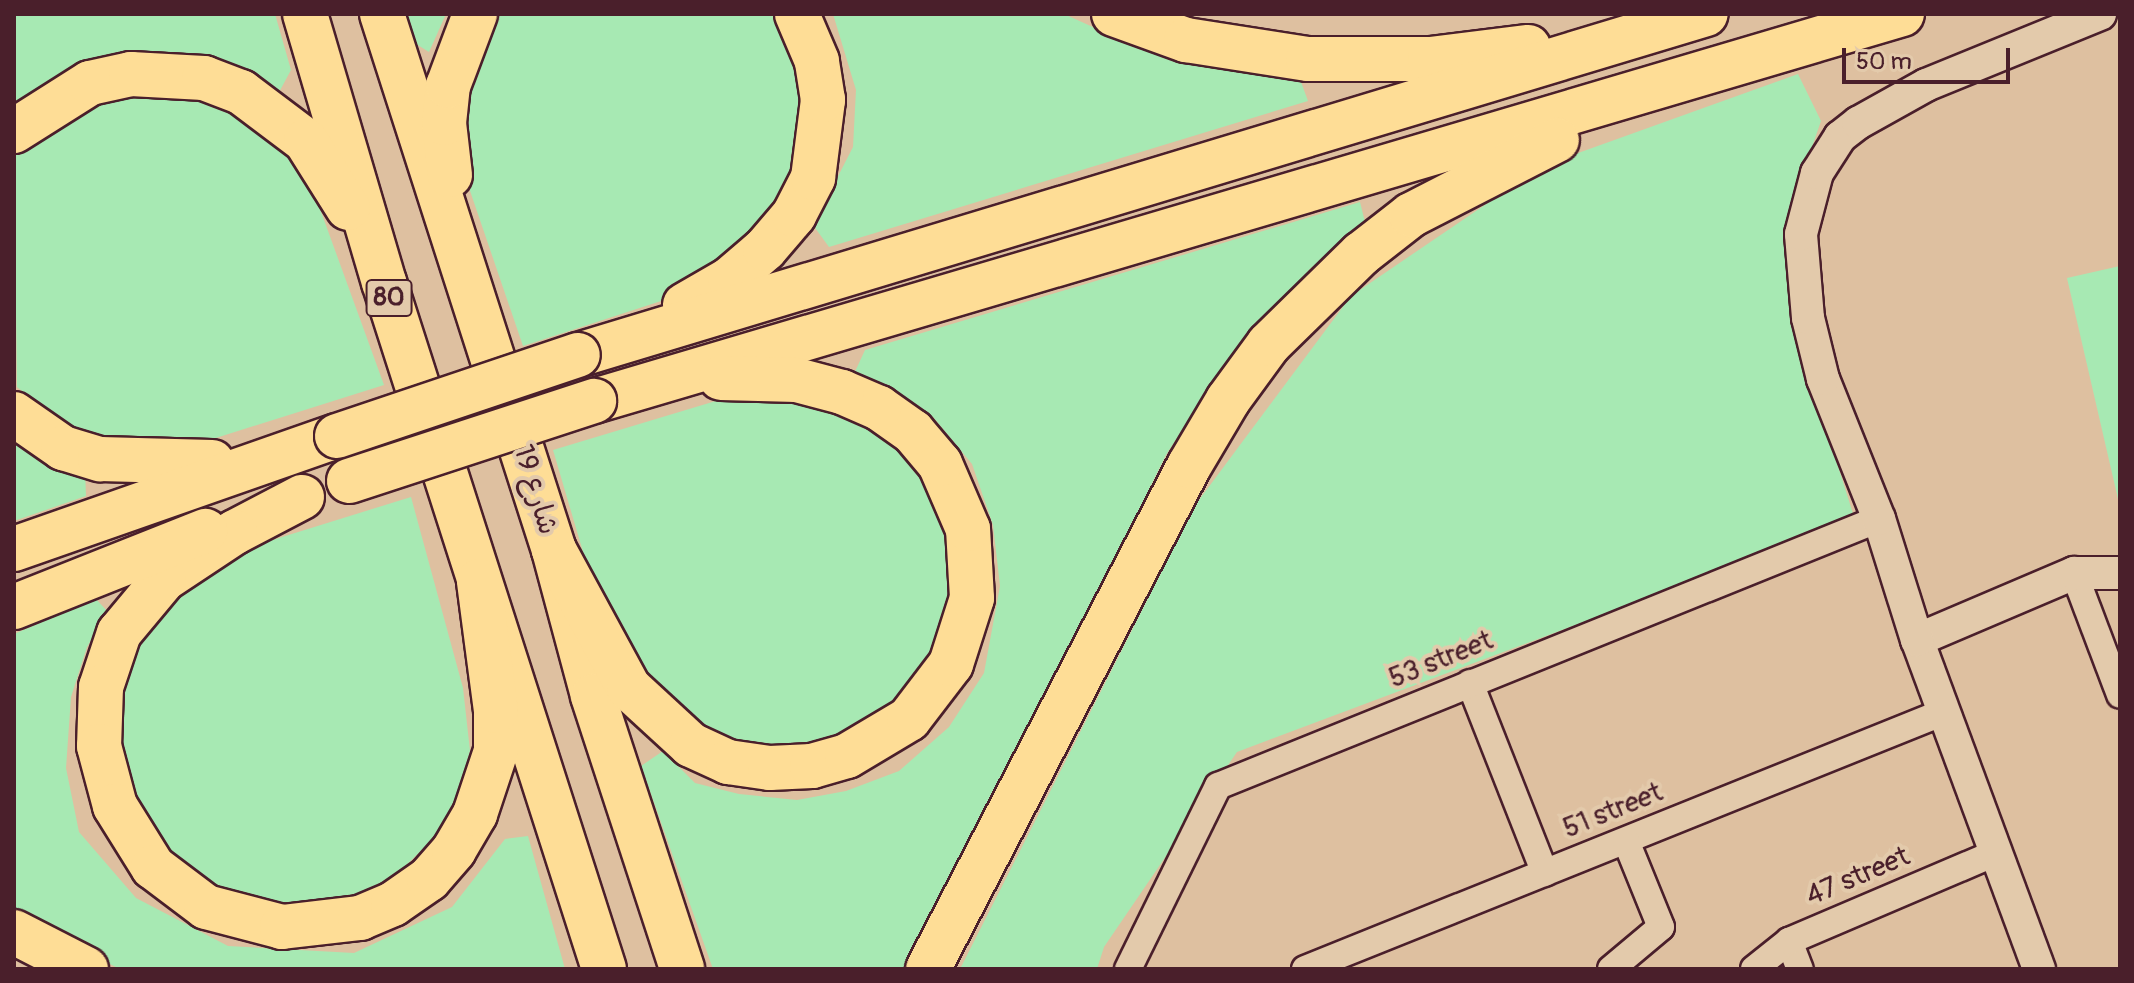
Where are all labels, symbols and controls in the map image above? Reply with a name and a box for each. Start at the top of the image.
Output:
scale bar [1846,32,2014,82]
text: 50 m [1856,47,1912,76]
road number: 80 [365,276,413,320]
street label: شارع 19 [505,441,565,539]
street label: 53 street [1384,624,1498,696]
street label: 51 street [1558,776,1668,846]
street label: 47 street [1801,840,1915,914]

